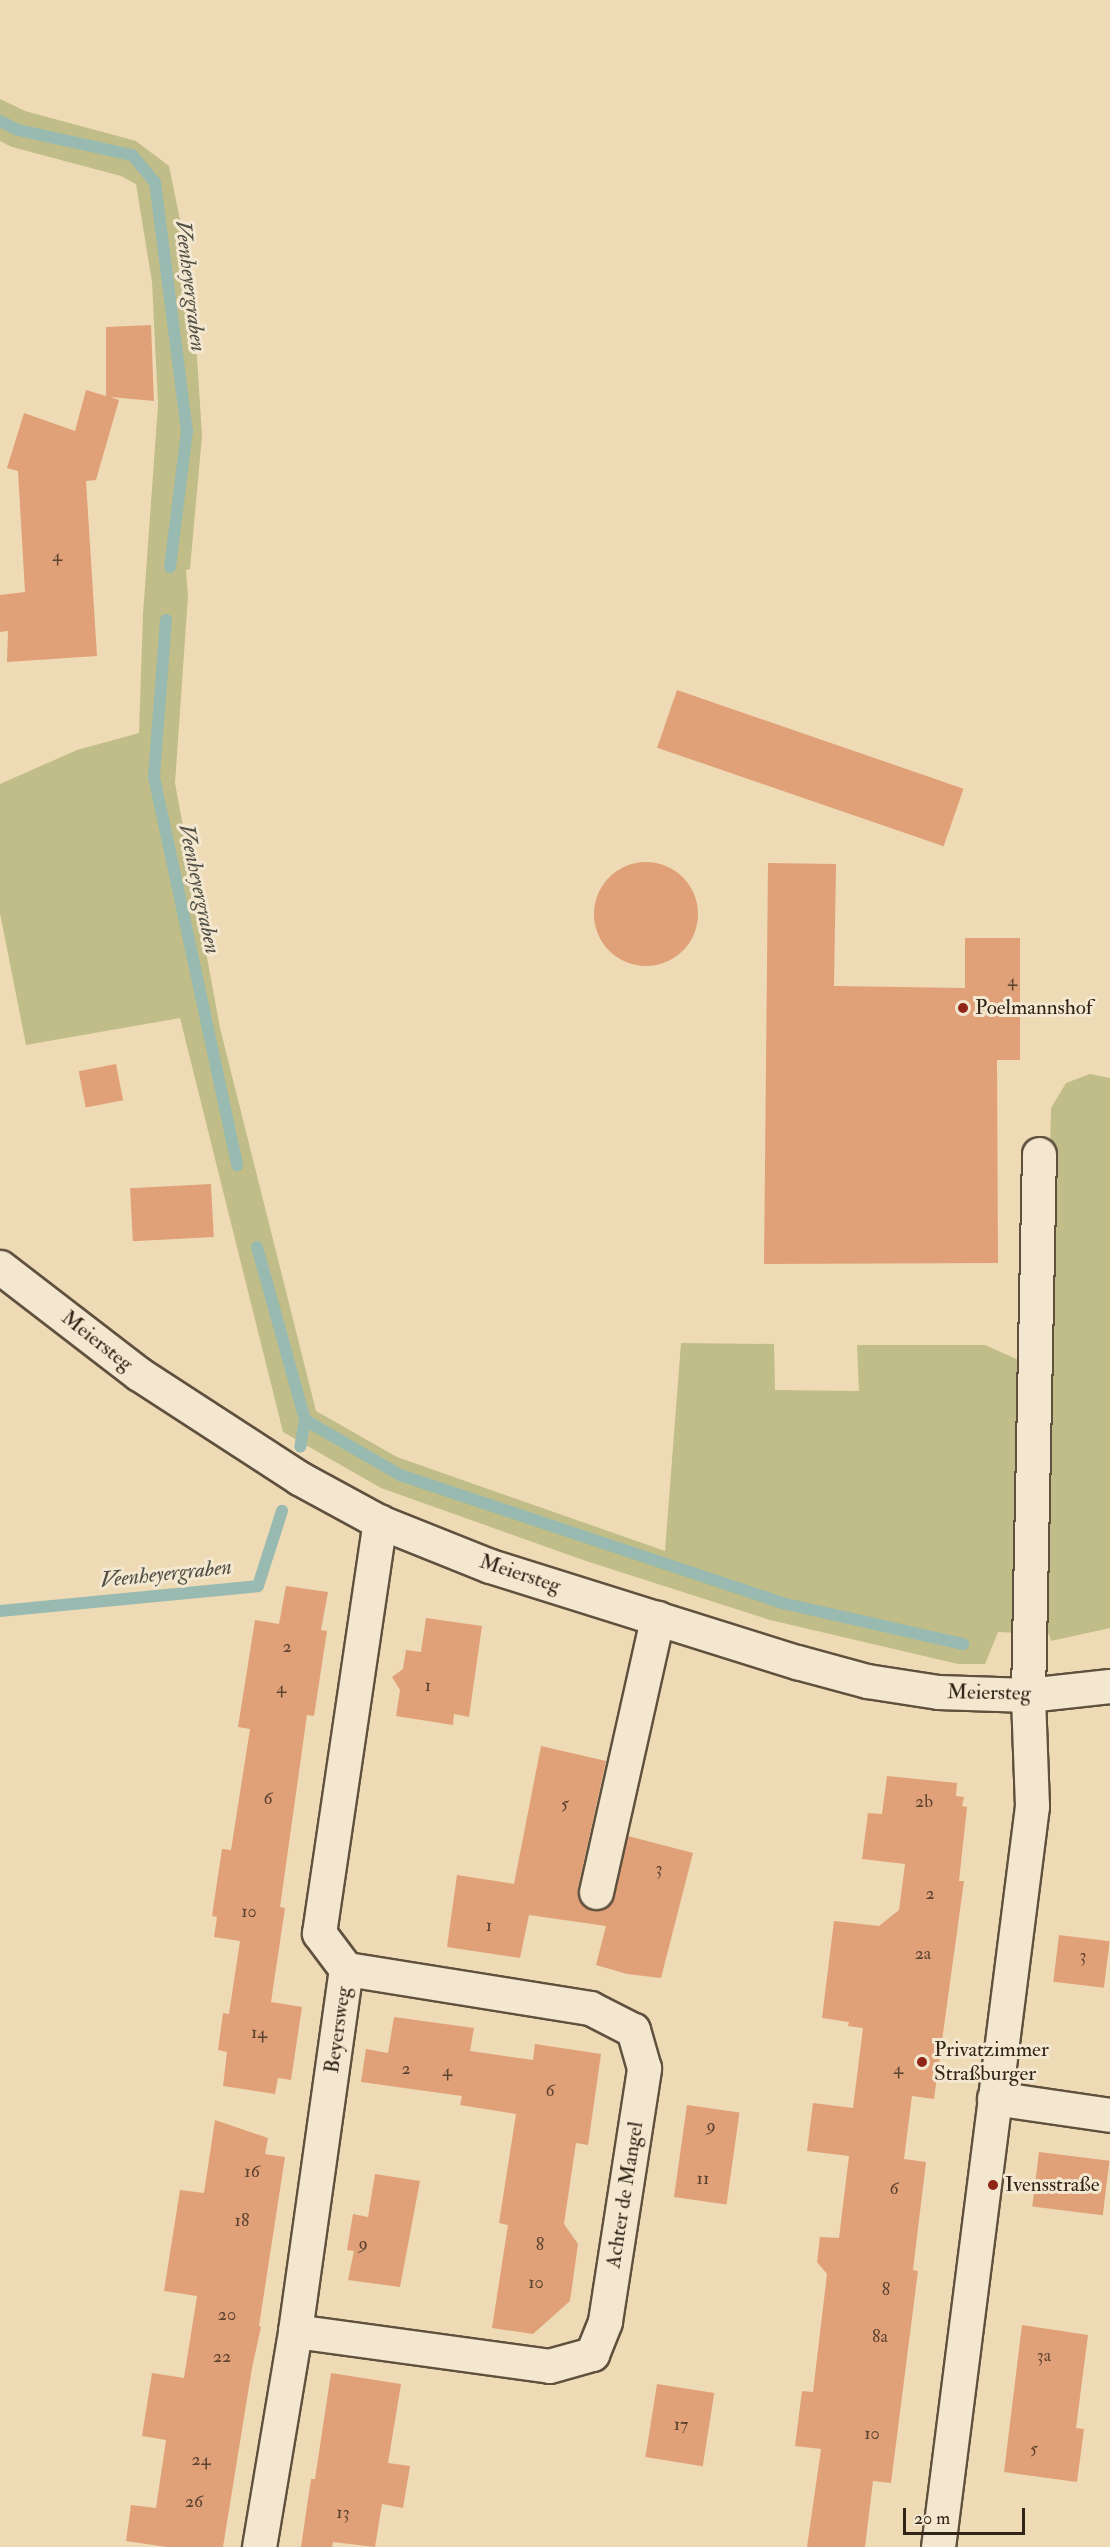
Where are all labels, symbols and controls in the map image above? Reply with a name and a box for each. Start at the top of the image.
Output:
water label: Veenheyergraben [169,219,211,353]
house number: 4 [52,545,62,567]
water label: Veenheyergraben [172,822,226,956]
house number: 4 [1007,970,1017,992]
place label: Poelmannshof [975,995,1093,1021]
marker: Poelmannshof [956,1001,970,1015]
street label: Meiersteg [56,1305,138,1377]
street label: Meiersteg [476,1549,564,1599]
water label: Veenheyergraben [99,1554,233,1594]
house number: 2 [282,1636,292,1658]
house number: 1 [425,1675,431,1697]
house number: 4 [276,1677,286,1699]
street label: Meiersteg [947,1680,1031,1706]
house number: 6 [263,1788,273,1810]
house number: 2b [915,1791,933,1813]
house number: 5 [561,1793,569,1815]
house number: 3 [656,1858,662,1880]
house number: 2 [925,1883,935,1905]
house number: 10 [241,1901,257,1923]
house number: 1 [486,1915,492,1937]
house number: 2a [915,1943,931,1965]
house number: 3 [1080,1945,1086,1967]
street label: Beyersweg [319,1985,357,2075]
house number: 14 [251,2022,267,2044]
place label: Privatzimmer Straßburger [934,2037,1049,2087]
marker: Privatzimmer Straßburger [915,2055,929,2069]
house number: 2 [401,2058,411,2080]
house number: 4 [893,2058,903,2080]
house number: 4 [442,2060,452,2082]
house number: 6 [545,2080,555,2102]
house number: 9 [706,2115,716,2137]
street label: Achter de Mangel [601,2120,649,2270]
house number: 16 [244,2161,260,2183]
house number: 11 [697,2168,709,2190]
place label: Ivensstraße [1005,2172,1099,2198]
house number: 6 [889,2178,899,2200]
marker: Ivensstraße [986,2178,1000,2192]
house number: 18 [235,2210,249,2232]
house number: 9 [358,2233,368,2255]
house number: 8 [536,2234,544,2256]
house number: 10 [528,2272,544,2294]
house number: 8 [882,2279,890,2301]
house number: 20 [218,2304,236,2326]
house number: 8a [872,2326,888,2348]
house number: 3a [1037,2345,1051,2367]
house number: 22 [213,2346,231,2368]
house number: 17 [674,2414,688,2436]
house number: 10 [864,2423,880,2445]
house number: 5 [1030,2438,1038,2460]
house number: 24 [192,2449,210,2471]
house number: 26 [185,2491,203,2513]
scale bar [906,2496,1028,2534]
house number: 13 [336,2502,350,2524]
text: 20 m [914,2507,950,2530]

